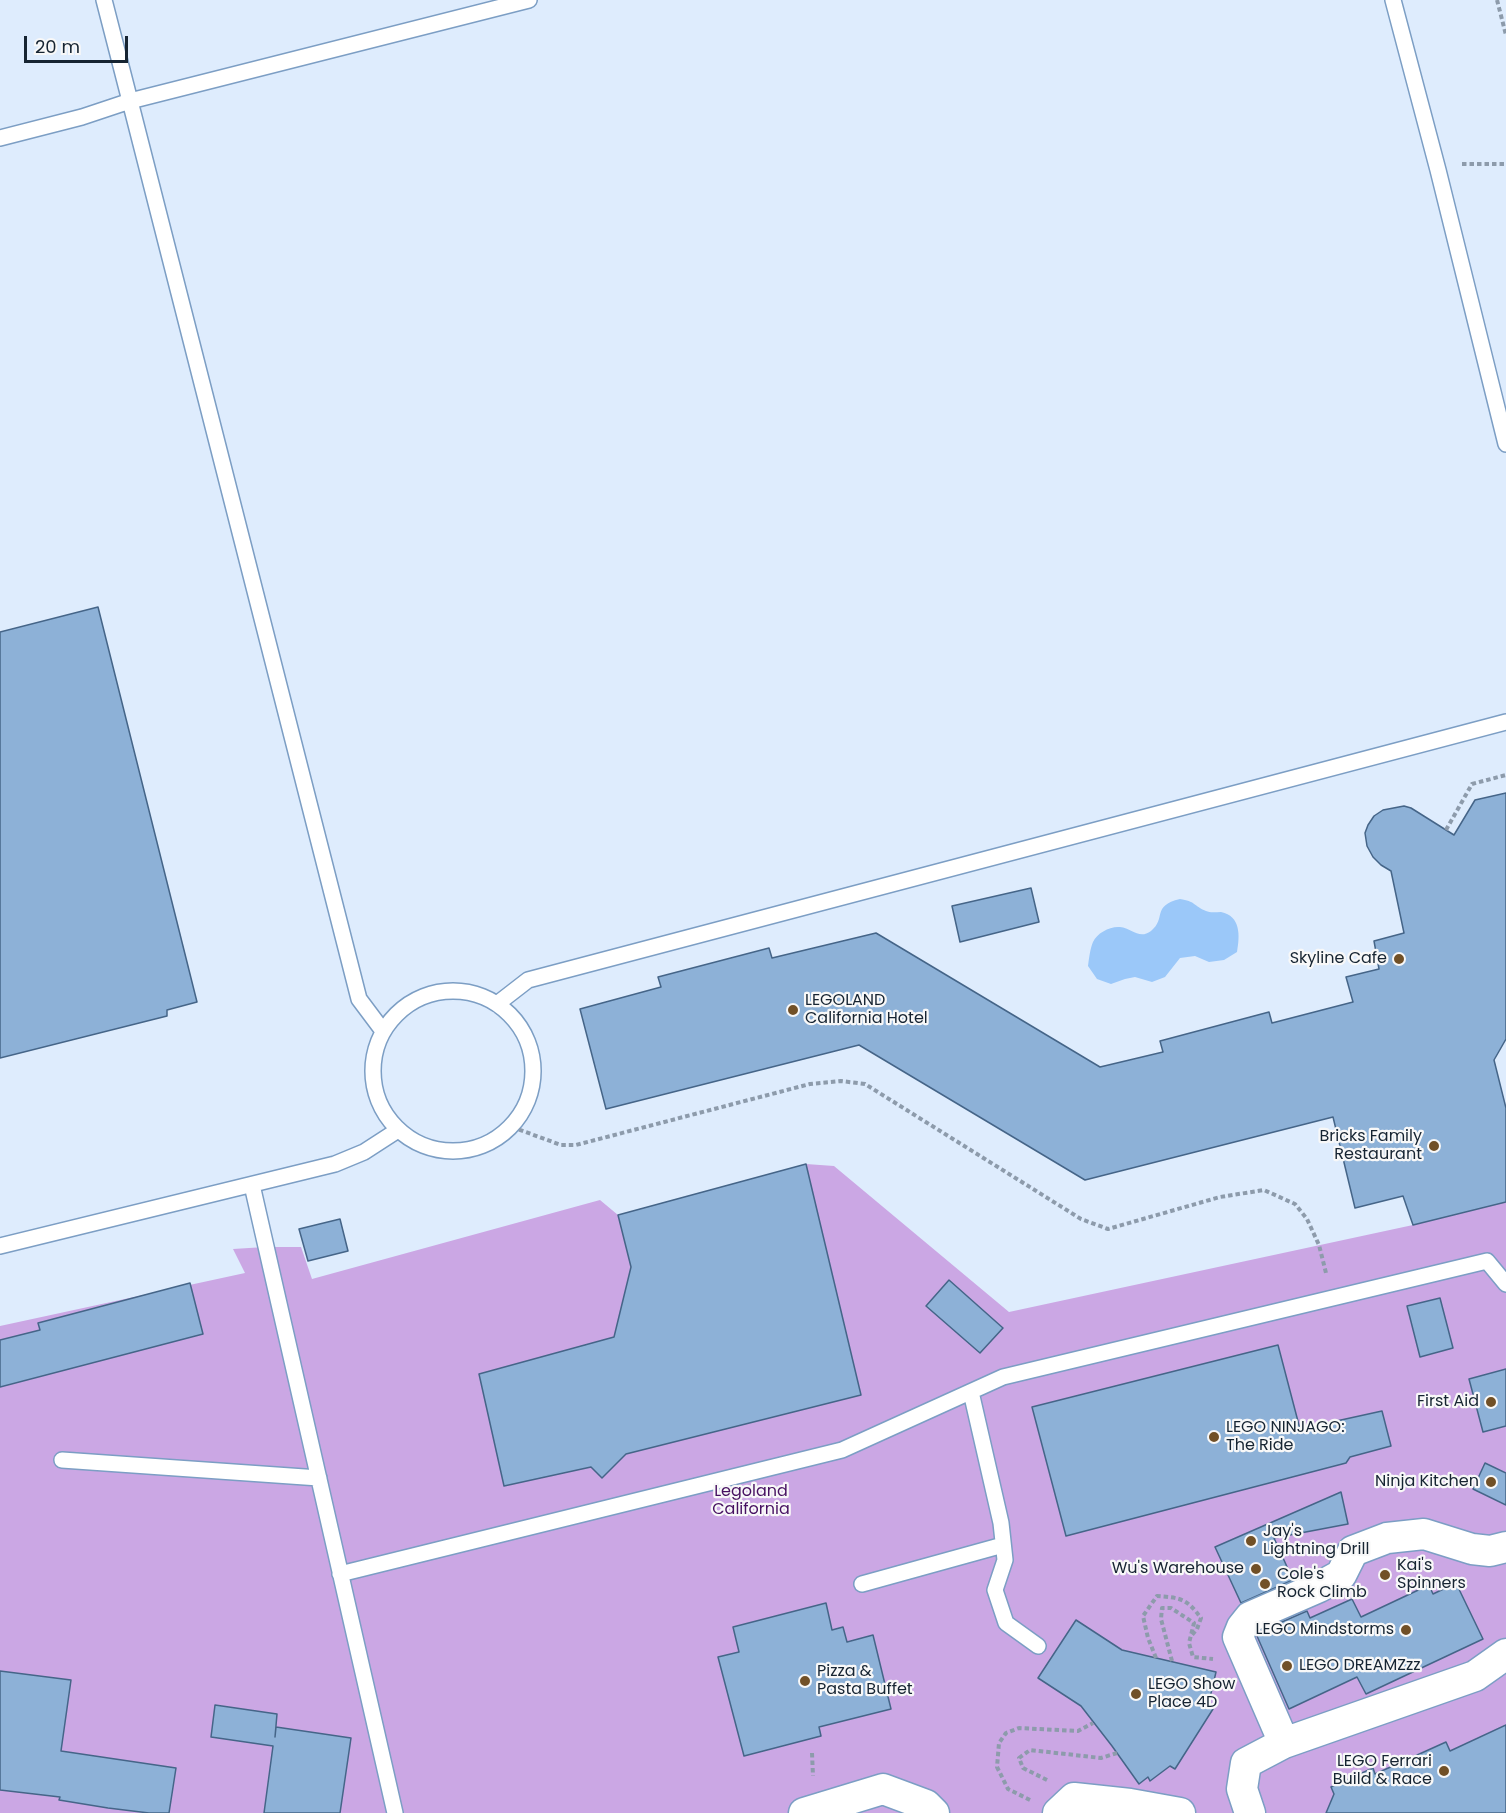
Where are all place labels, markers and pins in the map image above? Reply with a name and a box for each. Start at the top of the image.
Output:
place label: Skyline Cafe [1290,949,1387,969]
marker: Skyline Cafe [1392,952,1406,966]
place label: LEGOLAND California Hotel [805,991,928,1029]
marker: LEGOLAND California Hotel [786,1003,800,1017]
place label: Bricks Family Restaurant [1319,1127,1422,1165]
marker: Bricks Family Restaurant [1427,1139,1441,1153]
place label: First Aid [1417,1392,1479,1412]
marker: First Aid [1484,1395,1498,1409]
place label: LEGO NINJAGO: The Ride [1226,1418,1345,1456]
marker: LEGO NINJAGO: The Ride [1207,1430,1221,1444]
place label: Ninja Kitchen [1375,1472,1479,1492]
marker: Ninja Kitchen [1484,1475,1498,1489]
place label: Jay's Lightning Drill [1263,1522,1369,1560]
marker: Jay's Lightning Drill [1244,1534,1258,1548]
place label: Kai's Spinners [1397,1556,1466,1594]
place label: Wu's Warehouse [1112,1559,1244,1579]
marker: Wu's Warehouse [1249,1562,1263,1576]
place label: Cole's Rock Climb [1277,1565,1367,1603]
marker: Kai's Spinners [1378,1568,1392,1582]
marker: Cole's Rock Climb [1258,1577,1272,1591]
place label: LEGO Mindstorms [1256,1620,1394,1640]
marker: LEGO Mindstorms [1399,1623,1413,1637]
place label: LEGO DREAMZzz [1299,1656,1420,1676]
marker: LEGO DREAMZzz [1280,1659,1294,1673]
place label: Pizza & Pasta Buffet [817,1662,913,1700]
marker: Pizza & Pasta Buffet [798,1674,812,1688]
place label: LEGO Show Place 4D [1148,1675,1235,1713]
marker: LEGO Show Place 4D [1129,1687,1143,1701]
place label: LEGO Ferrari Build & Race [1333,1752,1432,1790]
marker: LEGO Ferrari Build & Race [1437,1764,1451,1778]

